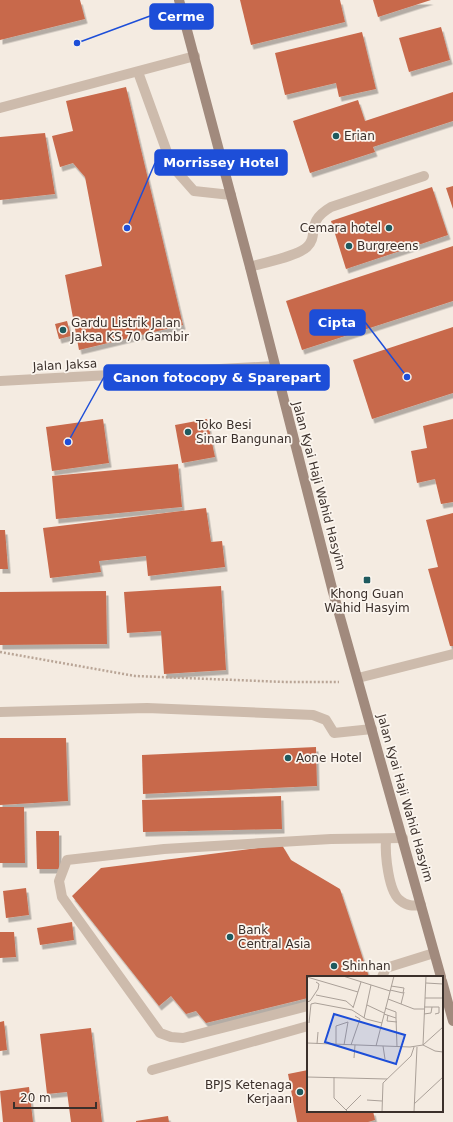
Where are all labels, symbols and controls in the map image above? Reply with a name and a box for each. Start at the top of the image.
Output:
callout: Cerme [150,4,213,29]
text: Cerme [157,9,205,24]
place label: Erian [344,129,375,143]
marker: Erian [331,131,341,141]
callout: Morrissey Hotel [155,150,287,175]
text: Morrissey Hotel [163,155,279,170]
place label: Cemara hotel [300,221,381,235]
marker: Cemara hotel [384,223,394,233]
place label: Burgreens [357,239,418,253]
marker: Burgreens [344,241,354,251]
callout: Cipta [310,310,365,335]
text: Cipta [318,315,356,330]
place label: Gardu Listrik Jalan Jaksa KS 70 Gambir [70,316,189,344]
marker: Gardu Listrik Jalan Jaksa KS 70 Gambir [58,325,68,335]
street label: Jalan Jaksa [31,356,98,374]
callout: Canon fotocopy & Sparepart [104,365,329,390]
text: Canon fotocopy & Sparepart [113,370,321,385]
street label: Jalan Kyai Haji Wahid Hasyim [289,399,348,572]
place label: Toko Besi Sinar Bangunan [195,418,292,446]
marker: Toko Besi Sinar Bangunan [183,427,193,437]
marker: Khong Guan Wahid Hasyim [362,575,372,585]
place label: Khong Guan Wahid Hasyim [324,587,410,615]
street label: Jalan Kyai Haji Wahid Hasyim [374,711,436,884]
place label: Aone Hotel [296,751,362,765]
marker: Aone Hotel [283,753,293,763]
place label: Bank Central Asia [238,923,311,951]
marker: Bank Central Asia [225,932,235,942]
place label: Shinhan [342,959,391,973]
marker: Shinhan [329,961,339,971]
inset map [307,976,443,1112]
place label: BPJS Ketenaga Kerjaan [205,1078,292,1106]
scale bar [14,1084,96,1110]
marker: BPJS Ketenaga Kerjaan [295,1087,305,1097]
text: 20 m [20,1091,51,1105]

